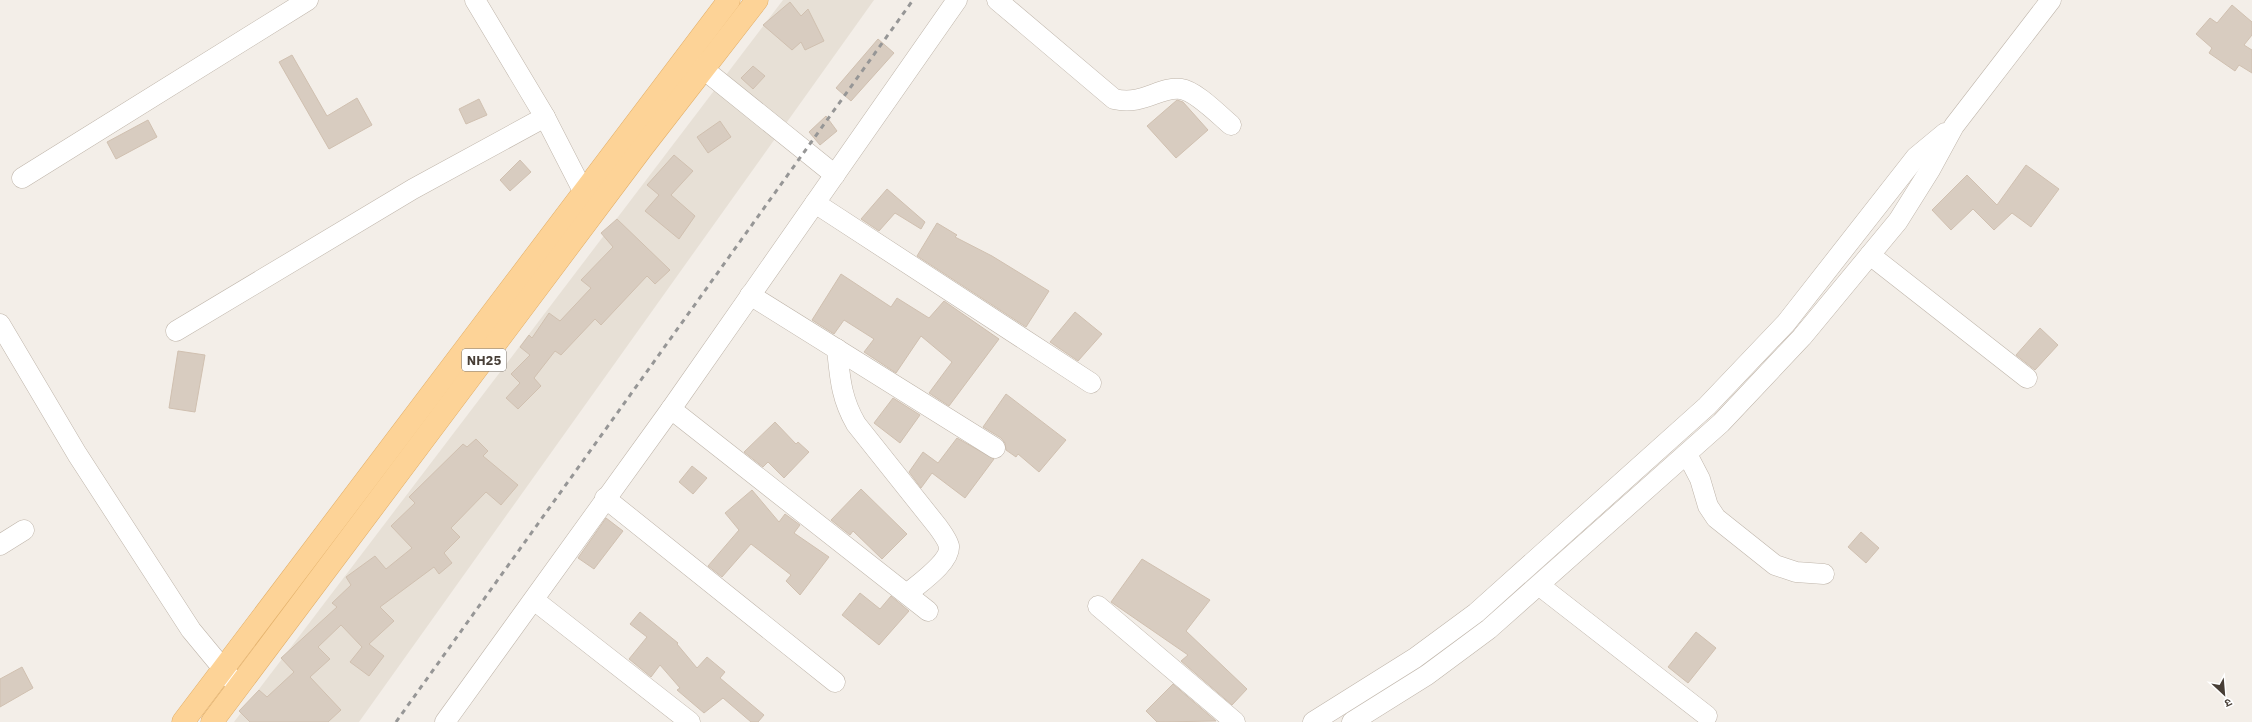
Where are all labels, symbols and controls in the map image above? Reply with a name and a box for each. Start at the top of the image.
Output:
road number: NH25 [462,349,506,371]
north arrow [2204,674,2244,714]
text: उ [2222,695,2234,711]

